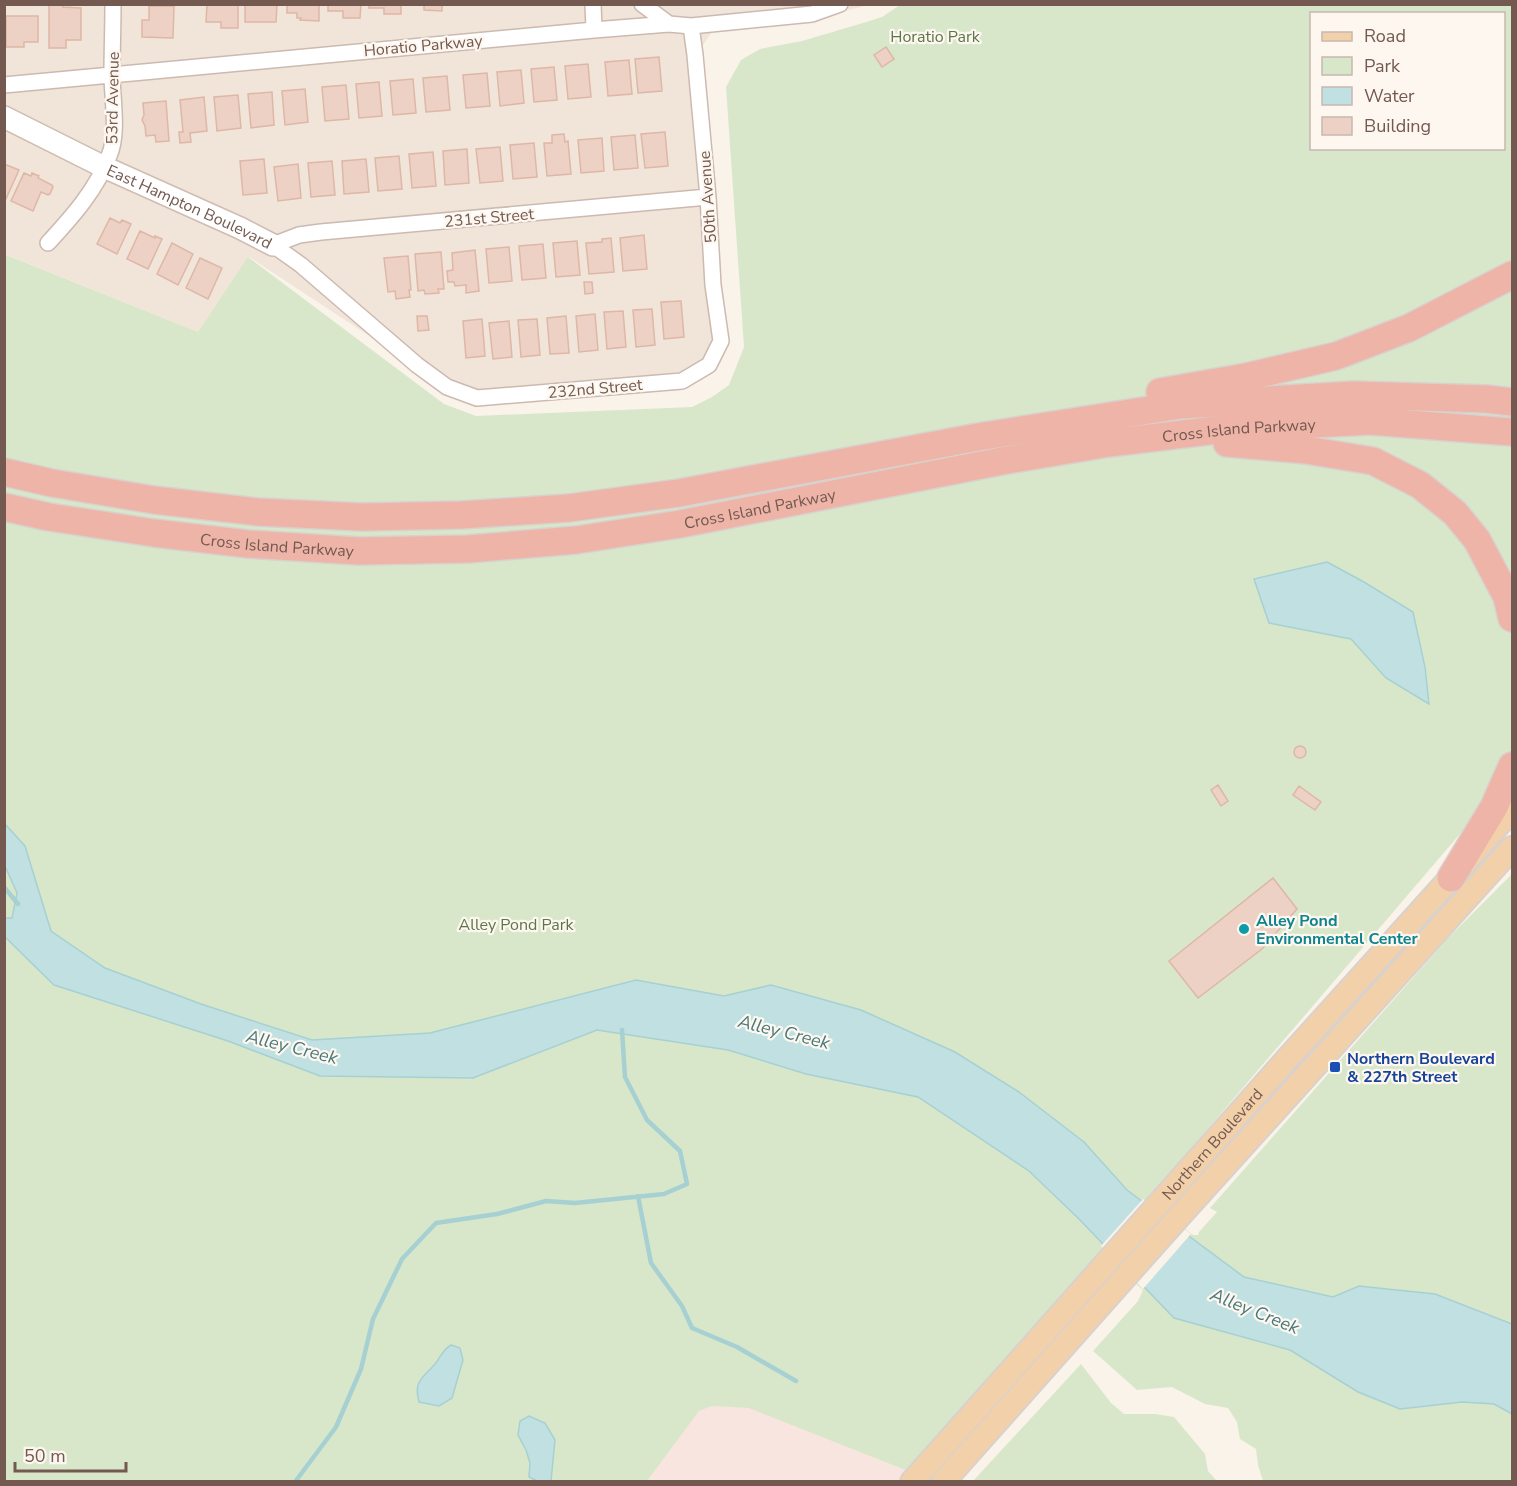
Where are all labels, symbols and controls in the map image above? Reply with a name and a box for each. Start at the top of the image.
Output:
legend [1310,12,1505,150]
text: Road [1364,24,1406,48]
park label: Horatio Park [890,26,981,48]
street label: Horatio Parkway [363,30,484,62]
street label: 53rd Avenue [101,51,125,145]
text: Park [1364,54,1401,78]
text: Water [1364,84,1415,108]
text: Building [1364,114,1431,138]
street label: 50th Avenue [694,150,722,244]
street label: East Hampton Boulevard [103,160,276,255]
street label: 231st Street [443,203,535,233]
street label: 232nd Street [547,374,644,404]
street label: Cross Island Parkway [1161,414,1317,448]
street label: Cross Island Parkway [682,484,838,535]
street label: Cross Island Parkway [199,528,355,563]
place label: Alley Pond Environmental Center [1256,910,1419,950]
park label: Alley Pond Park [459,914,574,936]
marker: Alley Pond Environmental Center [1237,922,1251,936]
water label: Alley Creek [735,1009,833,1055]
water label: Alley Creek [243,1024,341,1070]
place label: Northern Boulevard & 227th Street [1347,1048,1495,1088]
marker: Northern Boulevard & 227th Street [1328,1060,1342,1074]
street label: Northern Boulevard [1157,1084,1268,1205]
water label: Alley Creek [1206,1282,1304,1340]
scale bar [15,1435,126,1473]
text: 50 m [24,1444,66,1468]

